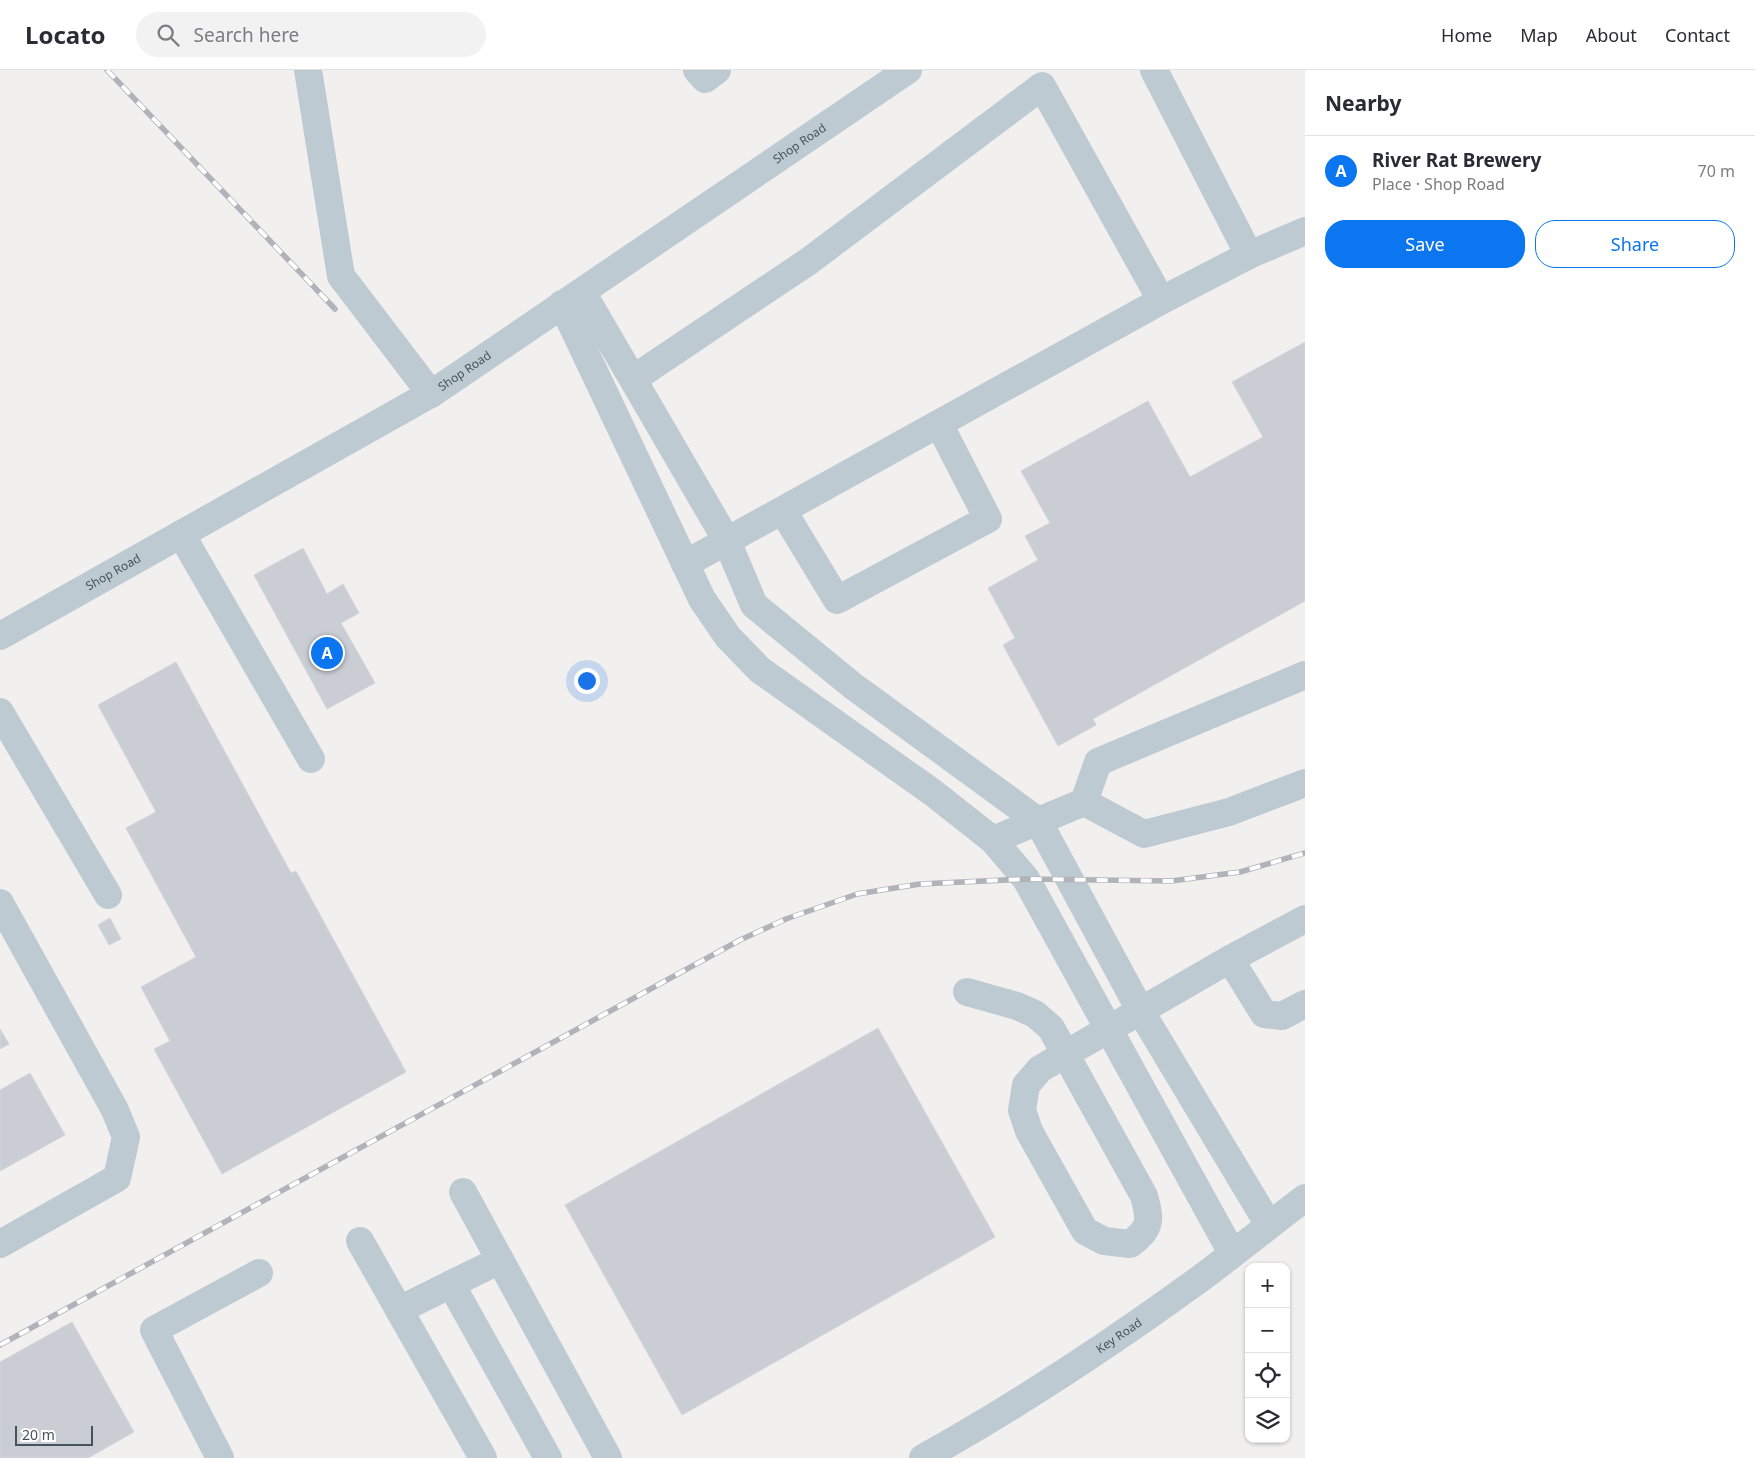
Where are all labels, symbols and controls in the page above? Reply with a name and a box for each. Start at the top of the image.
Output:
search box [136,12,486,57]
text: Locato [25,18,106,51]
icon: search [154,21,182,49]
text: Search here [194,22,299,48]
text: Home [1441,23,1492,47]
text: Map [1520,23,1558,47]
text: About [1586,23,1637,47]
text: Contact [1665,23,1730,47]
text: Nearby [1325,89,1401,117]
street label: Shop Road [770,119,829,167]
text: River Rat Brewery [1372,147,1541,173]
text: A [1335,160,1347,182]
text: 70 m [1698,160,1735,182]
text: Place · Shop Road [1372,173,1505,195]
button: Save [1325,220,1525,268]
button: Share [1535,220,1735,268]
street label: Shop Road [435,347,494,395]
street label: Shop Road [82,550,144,594]
pin: A [311,634,343,672]
your location [574,668,600,694]
map controls [1245,1263,1290,1443]
button: + [1245,1263,1290,1308]
button: − [1245,1308,1290,1353]
street label: Key Road [1092,1314,1145,1357]
button: locate [1245,1353,1290,1398]
button: layers [1245,1398,1290,1443]
scale bar [15,1423,92,1446]
text: 20 m [22,1425,55,1444]

